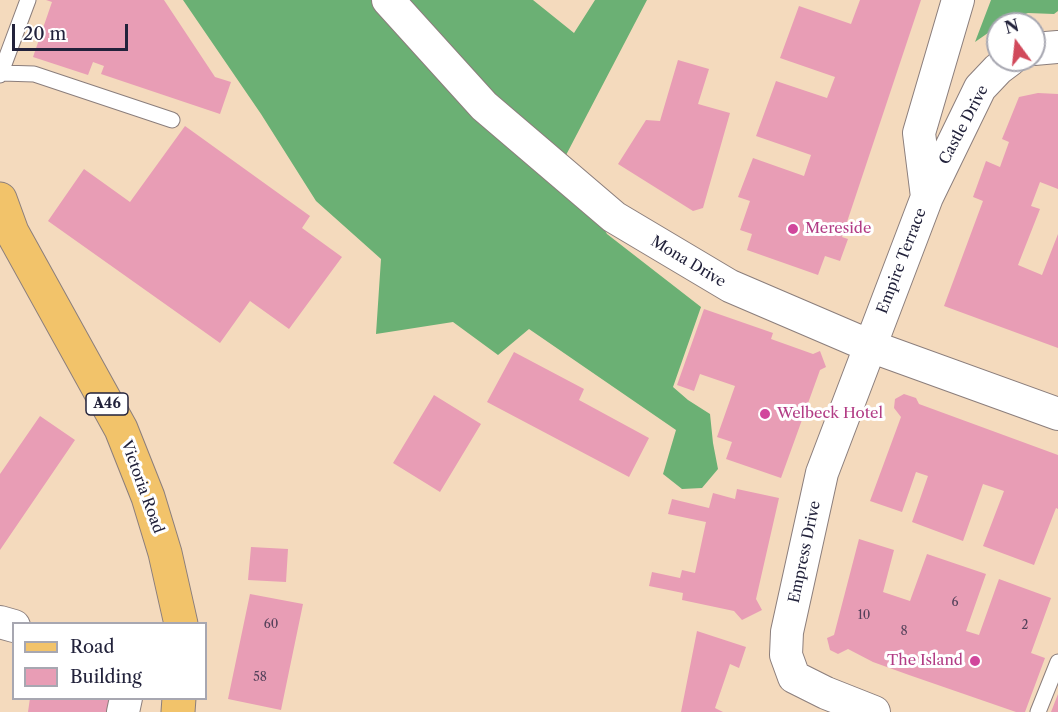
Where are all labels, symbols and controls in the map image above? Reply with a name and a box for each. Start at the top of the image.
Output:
scale bar [15,12,130,50]
north arrow [986,12,1046,72]
text: N [1003,15,1021,38]
text: 20 m [23,23,66,45]
street label: Castle Drive [936,82,992,168]
street label: Empire Terrace [874,206,930,316]
place label: Mereside [805,220,871,238]
marker: Mereside [786,222,800,236]
street label: Mona Drive [647,233,729,291]
road number: A46 [86,393,128,415]
place label: Welbeck Hotel [777,405,883,423]
marker: Welbeck Hotel [758,407,772,421]
street label: Victoria Road [117,438,167,536]
street label: Empress Drive [785,499,825,605]
house number: 6 [951,596,959,610]
house number: 10 [858,609,870,623]
house number: 60 [264,618,278,632]
house number: 2 [1022,619,1028,633]
legend [12,622,207,700]
house number: 8 [900,625,908,639]
text: Road [70,636,115,658]
place label: The Island [887,652,963,670]
marker: The Island [968,654,982,668]
text: Building [70,666,142,688]
house number: 58 [253,671,267,685]

